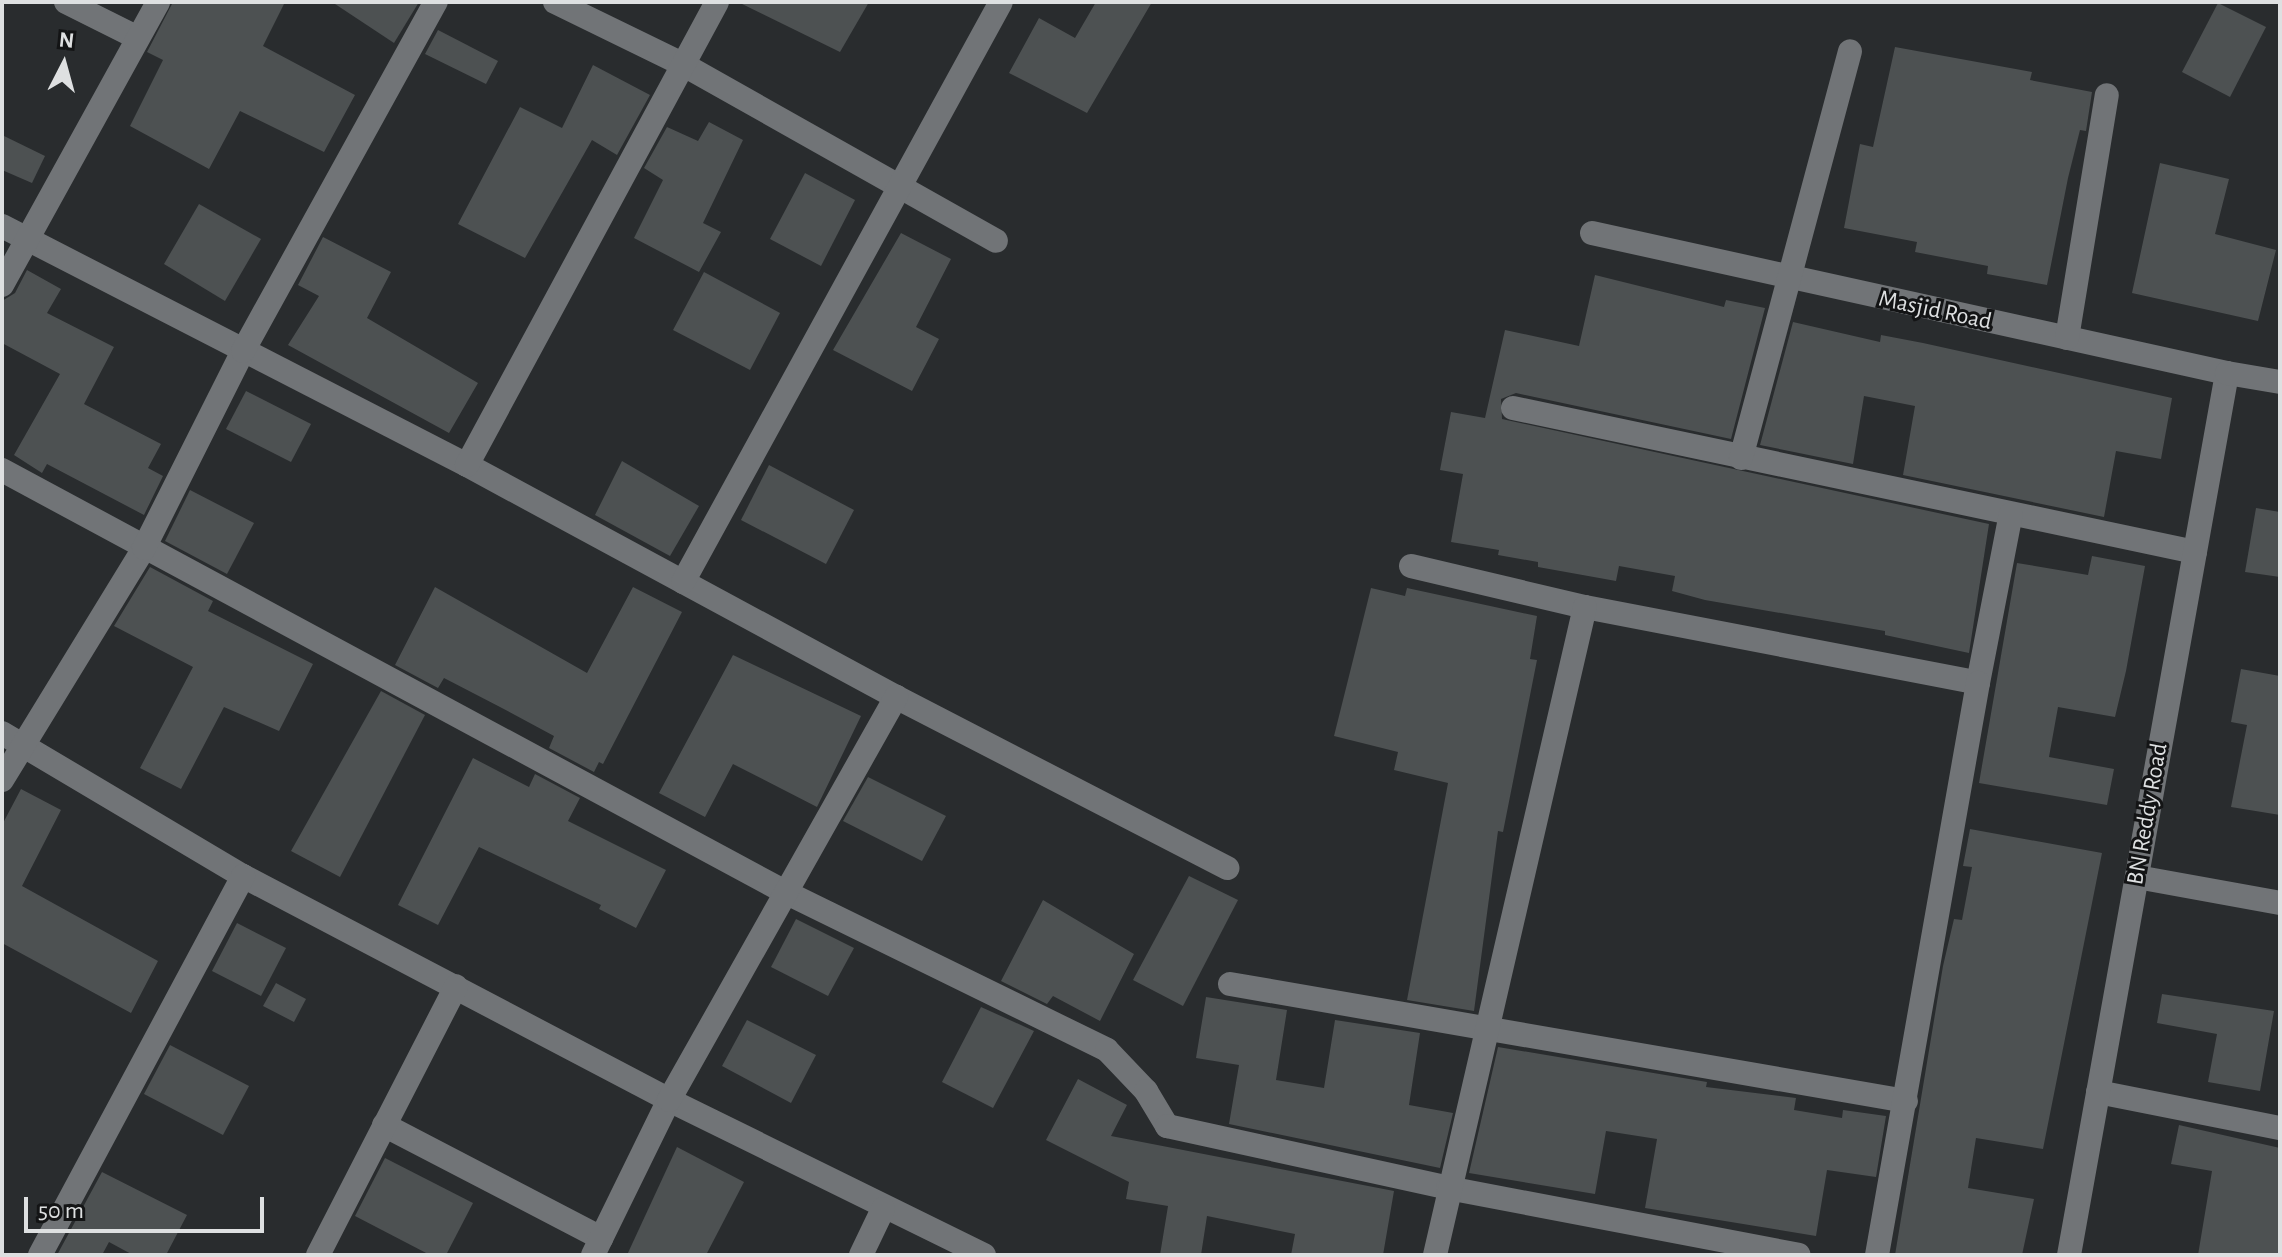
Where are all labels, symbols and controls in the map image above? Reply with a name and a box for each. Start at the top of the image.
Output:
north arrow [24,24,104,104]
text: N [58,28,75,52]
street label: Masjid Road [1876,285,1994,337]
street label: BN Reddy Road [2121,741,2175,887]
scale bar [28,1181,268,1231]
text: 50 m [38,1199,84,1223]

